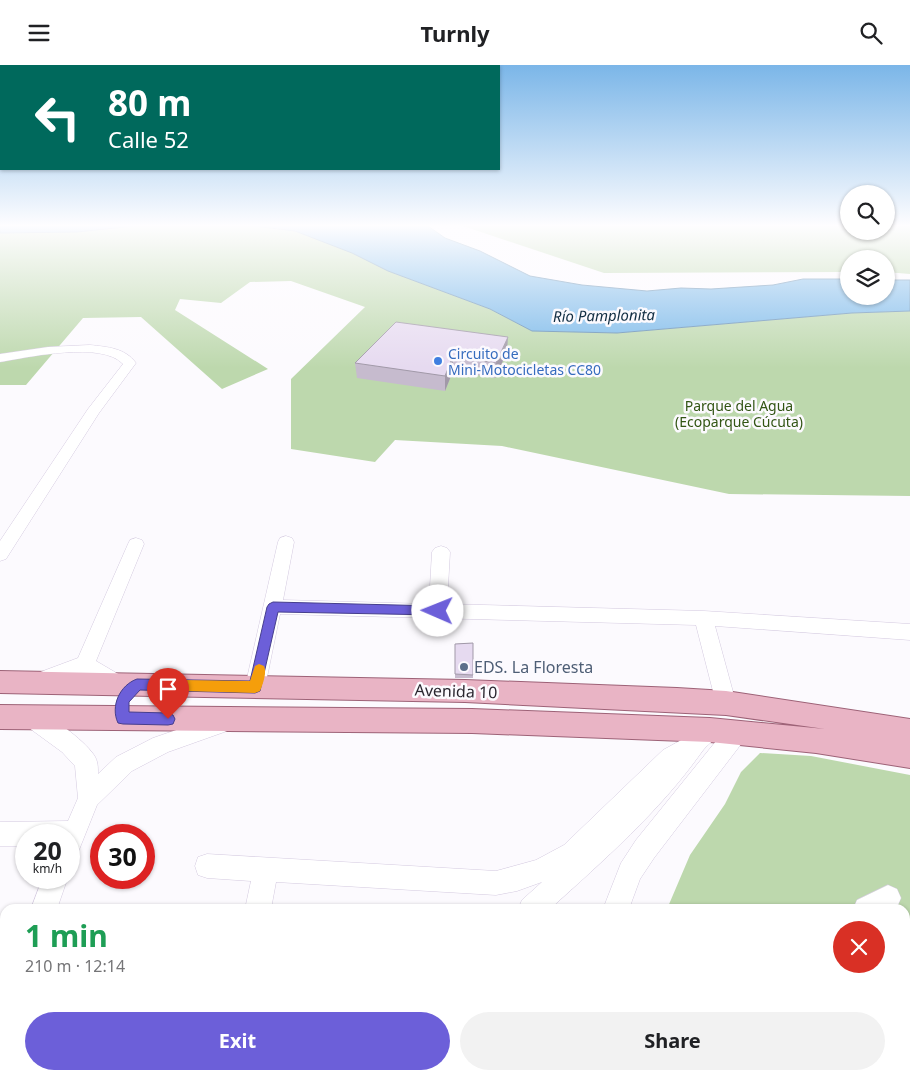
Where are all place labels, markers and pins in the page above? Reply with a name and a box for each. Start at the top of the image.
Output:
place label: Circuito de Mini-Motocicletas CC80 [448,344,601,379]
marker: Circuito de Mini-Motocicletas CC80 [432,355,444,367]
place label: EDS. La Floresta [474,656,593,678]
marker: EDS. La Floresta [458,661,470,673]
pin [147,668,189,719]

